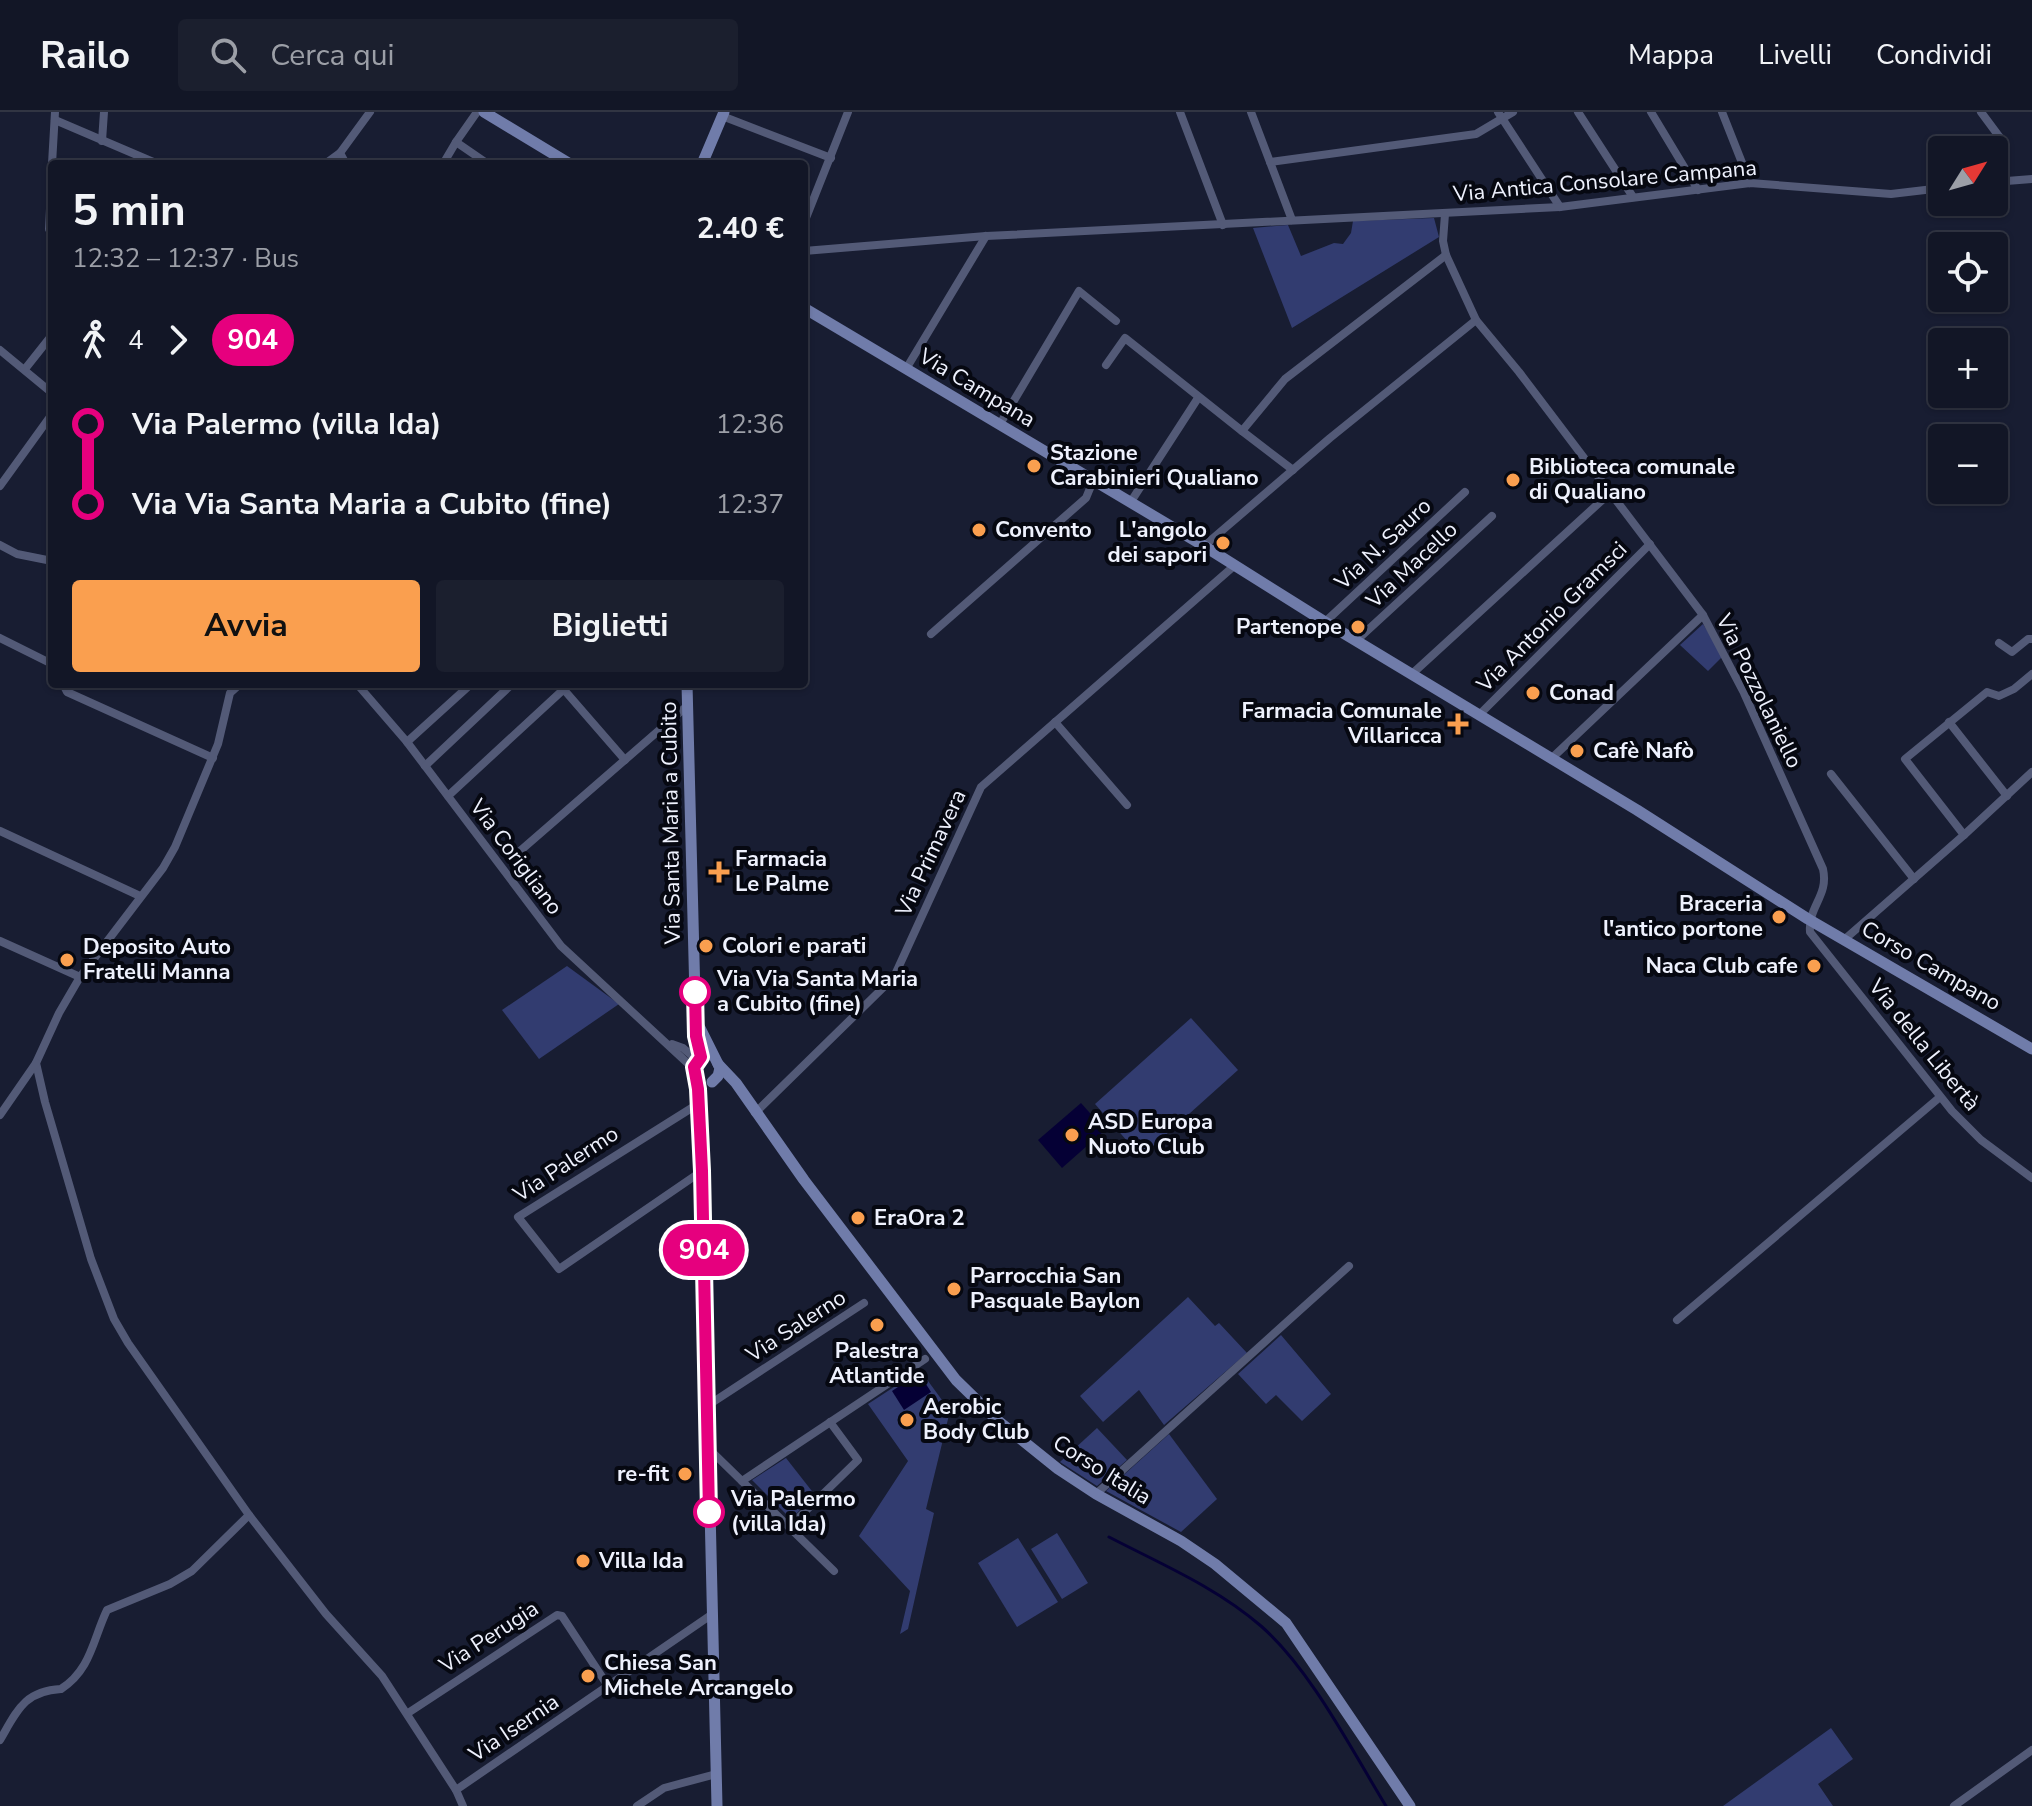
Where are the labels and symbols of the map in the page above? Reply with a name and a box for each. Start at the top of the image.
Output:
north arrow [1928,136,2008,216]
street label: Via Antica Consolare Campana [1451,153,1758,209]
street label: Via Campana [912,341,1041,435]
place label: Stazione Carabinieri Qualiano [1050,438,1259,493]
place label: Biblioteca comunale di Qualiano [1529,452,1735,507]
marker: Stazione Carabinieri Qualiano [1025,457,1043,475]
marker: Biblioteca comunale di Qualiano [1504,471,1522,489]
street label: Via N. Sauro [1327,491,1438,597]
place label: Convento [995,515,1092,545]
place label: L'angolo dei sapori [1107,515,1207,570]
street label: Via Macello [1359,515,1464,616]
marker: Convento [970,521,988,539]
marker: L'angolo dei sapori [1214,534,1232,552]
street label: Via Antonio Gramsci [1469,535,1634,700]
street label: Via Pozzolaniello [1708,608,1809,773]
place label: Partenope [1236,612,1342,642]
marker: Partenope [1349,618,1367,636]
place label: Conad [1549,678,1614,708]
marker: Conad [1524,684,1542,702]
place label: Farmacia Comunale Villaricca [1242,696,1442,751]
street label: Via Santa Maria a Cubito [654,701,688,946]
marker: Farmacia Comunale Villaricca [1449,715,1467,733]
place label: Cafè Nafò [1593,736,1694,766]
marker: Cafè Nafò [1568,742,1586,760]
street label: Via Primavera [888,785,974,922]
street label: Via Corigliano [462,792,569,921]
place label: Farmacia Le Palme [735,844,829,899]
marker: Farmacia Le Palme [710,863,728,881]
place label: Braceria l'antico portone [1603,889,1763,944]
marker: Braceria l'antico portone [1770,908,1788,926]
street label: Corso Campano [1856,914,2006,1018]
place label: Colori e parati [722,931,866,961]
place label: Deposito Auto Fratelli Manna [83,932,231,987]
marker: Colori e parati [697,937,715,955]
marker: Deposito Auto Fratelli Manna [58,951,76,969]
place label: Naca Club cafe [1645,951,1798,981]
marker: Naca Club cafe [1805,957,1823,975]
place label: Via Via Santa Maria a Cubito (fine) [716,964,918,1019]
street label: Via della Libertà [1861,972,1987,1117]
marker: Via Via Santa Maria a Cubito (fine) [680,977,710,1007]
place label: ASD Europa Nuoto Club [1088,1107,1213,1162]
street label: Via Palermo [507,1119,624,1210]
marker: ASD Europa Nuoto Club [1063,1126,1081,1144]
place label: EraOra 2 [874,1203,965,1233]
marker: EraOra 2 [849,1209,867,1227]
line badge: 904 [658,1224,750,1276]
place label: Parrocchia San Pasquale Baylon [970,1261,1140,1316]
marker: Parrocchia San Pasquale Baylon [945,1280,963,1298]
street label: Via Salerno [739,1283,852,1370]
marker: Palestra Atlantide [868,1316,886,1334]
place label: Palestra Atlantide [829,1336,925,1391]
place label: Aerobic Body Club [923,1392,1029,1447]
marker: Aerobic Body Club [898,1411,916,1429]
street label: Corso Italia [1047,1428,1157,1512]
place label: re-fit [617,1459,670,1489]
marker: re-fit [676,1465,694,1483]
place label: Via Palermo (villa Ida) [730,1484,856,1539]
marker: Via Palermo (villa Ida) [694,1497,724,1527]
place label: Villa Ida [598,1546,684,1576]
marker: Villa Ida [574,1552,592,1570]
street label: Via Perugia [433,1594,544,1681]
place label: Chiesa San Michele Arcangelo [604,1648,794,1703]
marker: Chiesa San Michele Arcangelo [579,1667,597,1685]
street label: Via Isernia [462,1687,565,1770]

